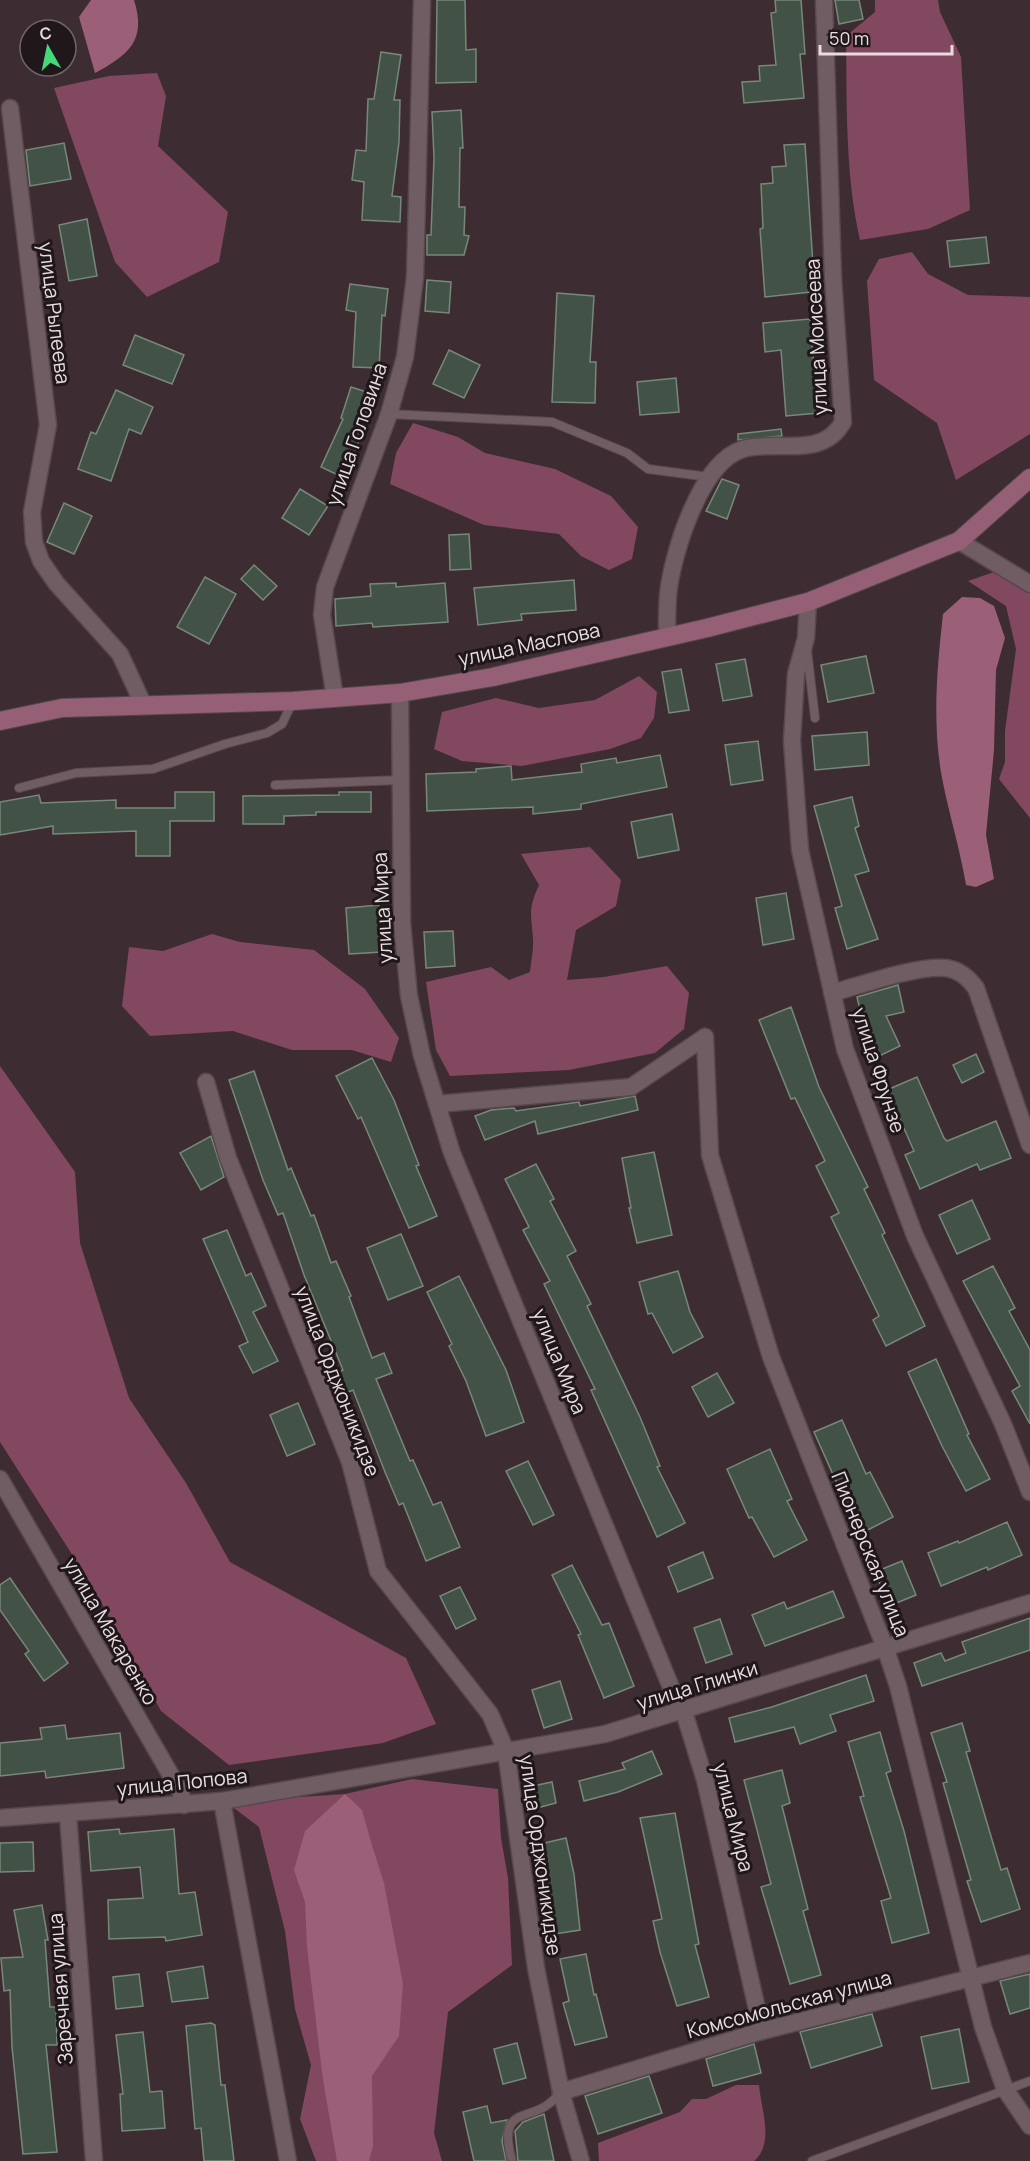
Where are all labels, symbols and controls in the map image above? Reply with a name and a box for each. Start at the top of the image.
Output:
north arrow [18,18,78,78]
scale bar [820,18,952,56]
text: С [38,21,53,45]
text: 50 m [829,26,869,50]
street label: улица Рылеева [33,241,77,385]
street label: улица Моисеева [798,258,834,416]
street label: улица Головина [319,359,393,509]
street label: улица Маслова [456,616,602,672]
street label: улица Мира [366,852,398,964]
street label: улица Фрунзе [846,1004,912,1136]
street label: улица Орджоникидзе [289,1282,387,1480]
street label: улица Мира [527,1304,593,1418]
street label: Пионерская улица [826,1467,916,1641]
street label: улица Макаренко [58,1552,164,1710]
street label: улица Глинки [633,1654,761,1716]
street label: улица Орджоникидзе [514,1753,568,1957]
street label: улица Мира [707,1760,761,1874]
street label: улица Попова [115,1762,249,1802]
street label: Заречная улица [41,1912,79,2066]
street label: Комсомольская улица [684,1964,894,2044]

